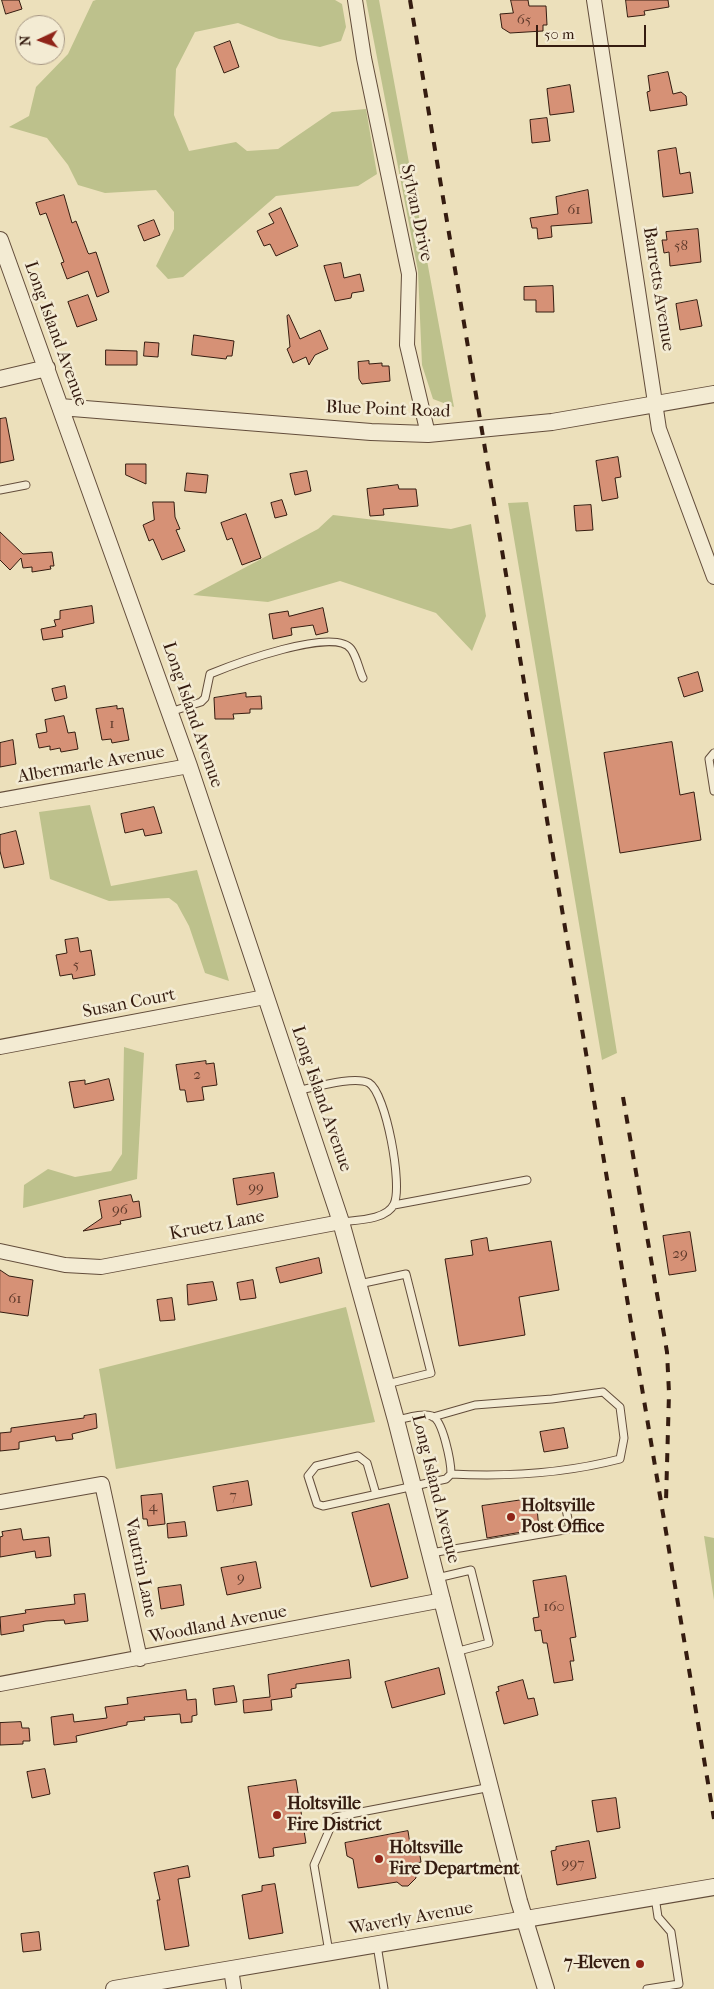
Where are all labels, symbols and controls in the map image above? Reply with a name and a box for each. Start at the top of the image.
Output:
house number: 65 [517,11,531,29]
north arrow [15,15,65,65]
scale bar [539,15,649,47]
text: 50 m [544,25,574,43]
text: N [17,35,34,47]
street label: Sylvan Drive [395,163,437,263]
house number: 61 [567,201,581,219]
street label: Barretts Avenue [638,225,678,353]
house number: 58 [674,237,688,255]
street label: Long Island Avenue [19,258,91,410]
street label: Blue Point Road [325,397,451,423]
street label: Long Island Avenue [157,639,227,791]
house number: 1 [109,715,115,733]
street label: Albermarle Avenue [16,741,166,789]
house number: 5 [73,956,79,974]
street label: Susan Court [81,984,177,1024]
street label: Long Island Avenue [286,1023,356,1175]
house number: 2 [193,1066,201,1084]
house number: 99 [248,1179,264,1197]
house number: 96 [112,1201,128,1219]
street label: Kruetz Lane [168,1206,266,1246]
house number: 29 [672,1245,688,1263]
house number: 61 [8,1290,22,1308]
street label: Long Island Avenue [406,1412,464,1566]
house number: 7 [229,1487,237,1505]
place label: Holtsville Post Office [521,1496,604,1538]
house number: 4 [149,1498,157,1516]
marker: Holtsville Post Office [505,1511,517,1523]
street label: Vautrin Lane [119,1516,161,1620]
house number: 9 [237,1569,245,1587]
house number: 160 [543,1598,565,1616]
street label: Woodland Avenue [147,1601,289,1649]
place label: Holtsville Fire District [287,1794,382,1836]
marker: Holtsville Fire District [271,1809,283,1821]
place label: Holtsville Fire Department [389,1838,520,1880]
marker: Holtsville Fire Department [373,1853,385,1865]
house number: 997 [562,1855,584,1873]
street label: Waverly Avenue [347,1897,475,1941]
place label: 7-Eleven [564,1953,630,1975]
marker: 7-Eleven [634,1958,646,1970]

